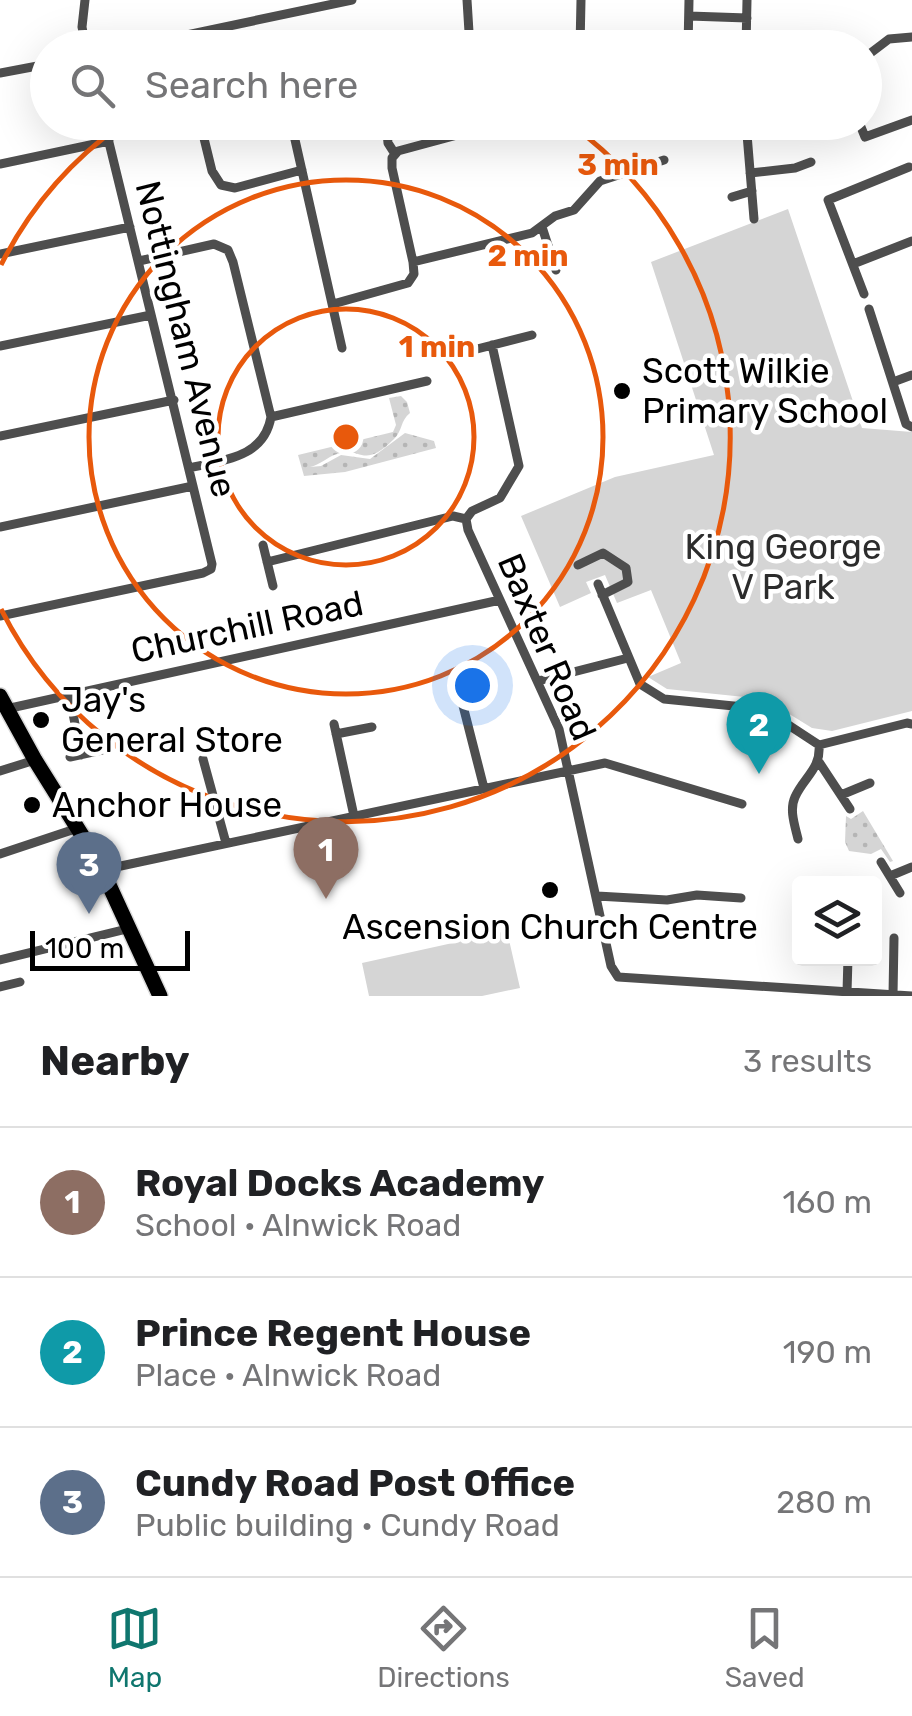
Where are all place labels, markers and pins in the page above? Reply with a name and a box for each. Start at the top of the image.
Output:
place label: Scott Wilkie Primary School [642,350,888,432]
marker: Scott Wilkie Primary School [611,380,633,402]
centre of rings [328,419,364,455]
place label: Jay's General Store [61,679,283,761]
pin: 2 [726,692,792,774]
marker: Jay's General Store [30,709,52,731]
place label: Anchor House [52,784,282,826]
marker: Anchor House [21,794,43,816]
pin: 1 [294,816,358,899]
pin: 3 [56,832,122,914]
marker: Ascension Church Centre [539,879,561,901]
place label: Ascension Church Centre [342,906,758,948]

